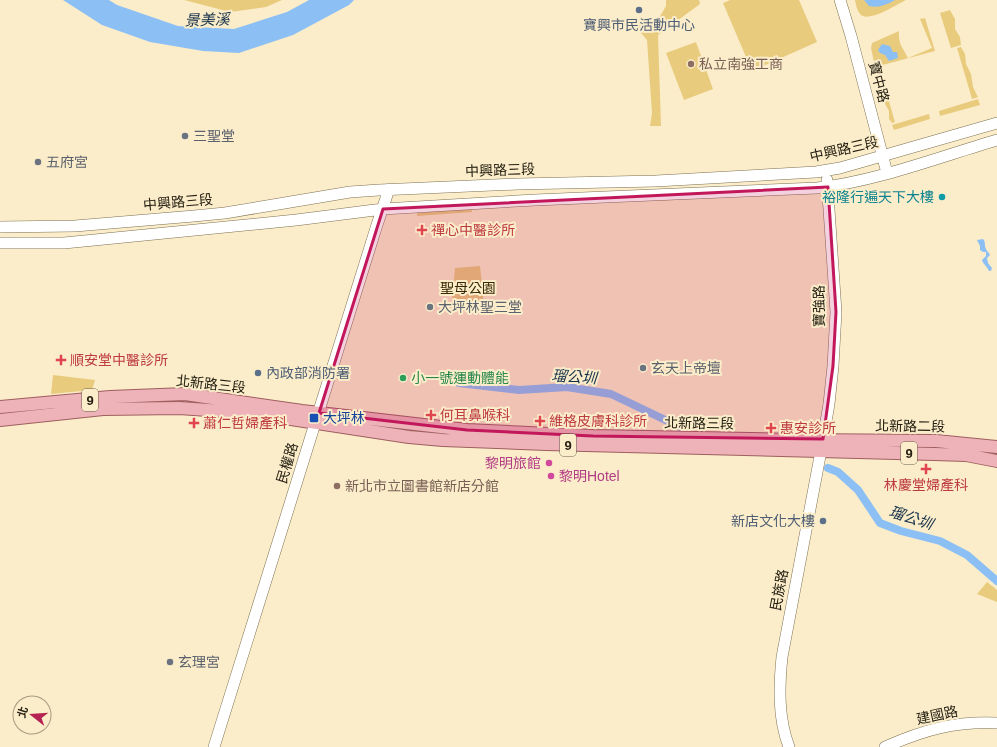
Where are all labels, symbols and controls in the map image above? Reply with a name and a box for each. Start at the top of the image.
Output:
marker: 寶興市民活動中心 [634,5,644,15]
water label: 景美溪 [184,10,232,29]
place label: 寶興市民活動中心 [583,17,695,33]
place label: 私立南強工商 [699,56,783,72]
marker: 私立南強工商 [686,59,696,69]
street label: 寶中路 [866,60,892,104]
place label: 三聖堂 [193,128,235,144]
marker: 三聖堂 [180,131,190,141]
street label: 中興路三段 [808,133,880,165]
place label: 五府宮 [46,154,88,170]
marker: 五府宮 [33,157,43,167]
street label: 中興路三段 [465,161,535,179]
place label: 裕隆行遍天下大樓 [822,189,934,205]
street label: 中興路三段 [142,191,214,213]
marker: 裕隆行遍天下大樓 [937,192,947,202]
place label: 禪心中醫診所 [431,222,515,238]
marker: 禪心中醫診所 [416,224,428,236]
park label: 聖母公園 [440,280,496,296]
street label: 寶強路 [811,285,827,327]
place label: 大坪林聖三堂 [438,299,522,315]
marker: 大坪林聖三堂 [425,302,435,312]
place label: 順安堂中醫診所 [70,352,168,368]
marker: 順安堂中醫診所 [55,354,67,366]
place label: 玄天上帝壇 [651,360,721,376]
marker: 玄天上帝壇 [638,363,648,373]
place label: 內政部消防署 [266,365,350,381]
water label: 瑠公圳 [551,366,599,387]
marker: 內政部消防署 [253,368,263,378]
place label: 小一號運動體能 [411,370,509,386]
street label: 北新路三段 [175,372,247,396]
marker: 小一號運動體能 [398,373,408,383]
road number: 9 [82,389,98,411]
place label: 何耳鼻喉科 [440,407,510,423]
marker: 何耳鼻喉科 [425,409,437,421]
place label: 大坪林 [323,410,365,426]
marker: 大坪林 [308,412,320,424]
place label: 維格皮膚科診所 [549,413,647,429]
street label: 北新路三段 [664,414,734,432]
place label: 蕭仁哲婦產科 [203,415,287,431]
marker: 維格皮膚科診所 [534,415,546,427]
marker: 蕭仁哲婦產科 [188,417,200,429]
street label: 北新路二段 [875,417,945,435]
place label: 惠安診所 [780,420,836,436]
marker: 惠安診所 [765,422,777,434]
road number: 9 [560,434,576,456]
street label: 民權路 [273,441,301,485]
road number: 9 [901,442,917,464]
place label: 黎明旅館 [485,455,541,471]
marker: 黎明旅館 [544,458,554,468]
marker: 林慶堂婦產科 [920,463,932,475]
place label: 黎明Hotel [559,468,620,484]
marker: 黎明Hotel [546,471,556,481]
place label: 林慶堂婦產科 [884,477,968,493]
place label: 新北市立圖書館新店分館 [345,478,499,494]
marker: 新北市立圖書館新店分館 [332,481,342,491]
water label: 瑠公圳 [887,502,937,533]
place label: 新店文化大樓 [731,513,815,529]
marker: 新店文化大樓 [818,516,828,526]
street label: 民族路 [767,568,791,612]
place label: 玄理宮 [178,654,220,670]
marker: 玄理宮 [165,657,175,667]
north arrow [12,695,52,735]
street label: 建國路 [915,703,959,727]
text: 北 [15,705,30,719]

